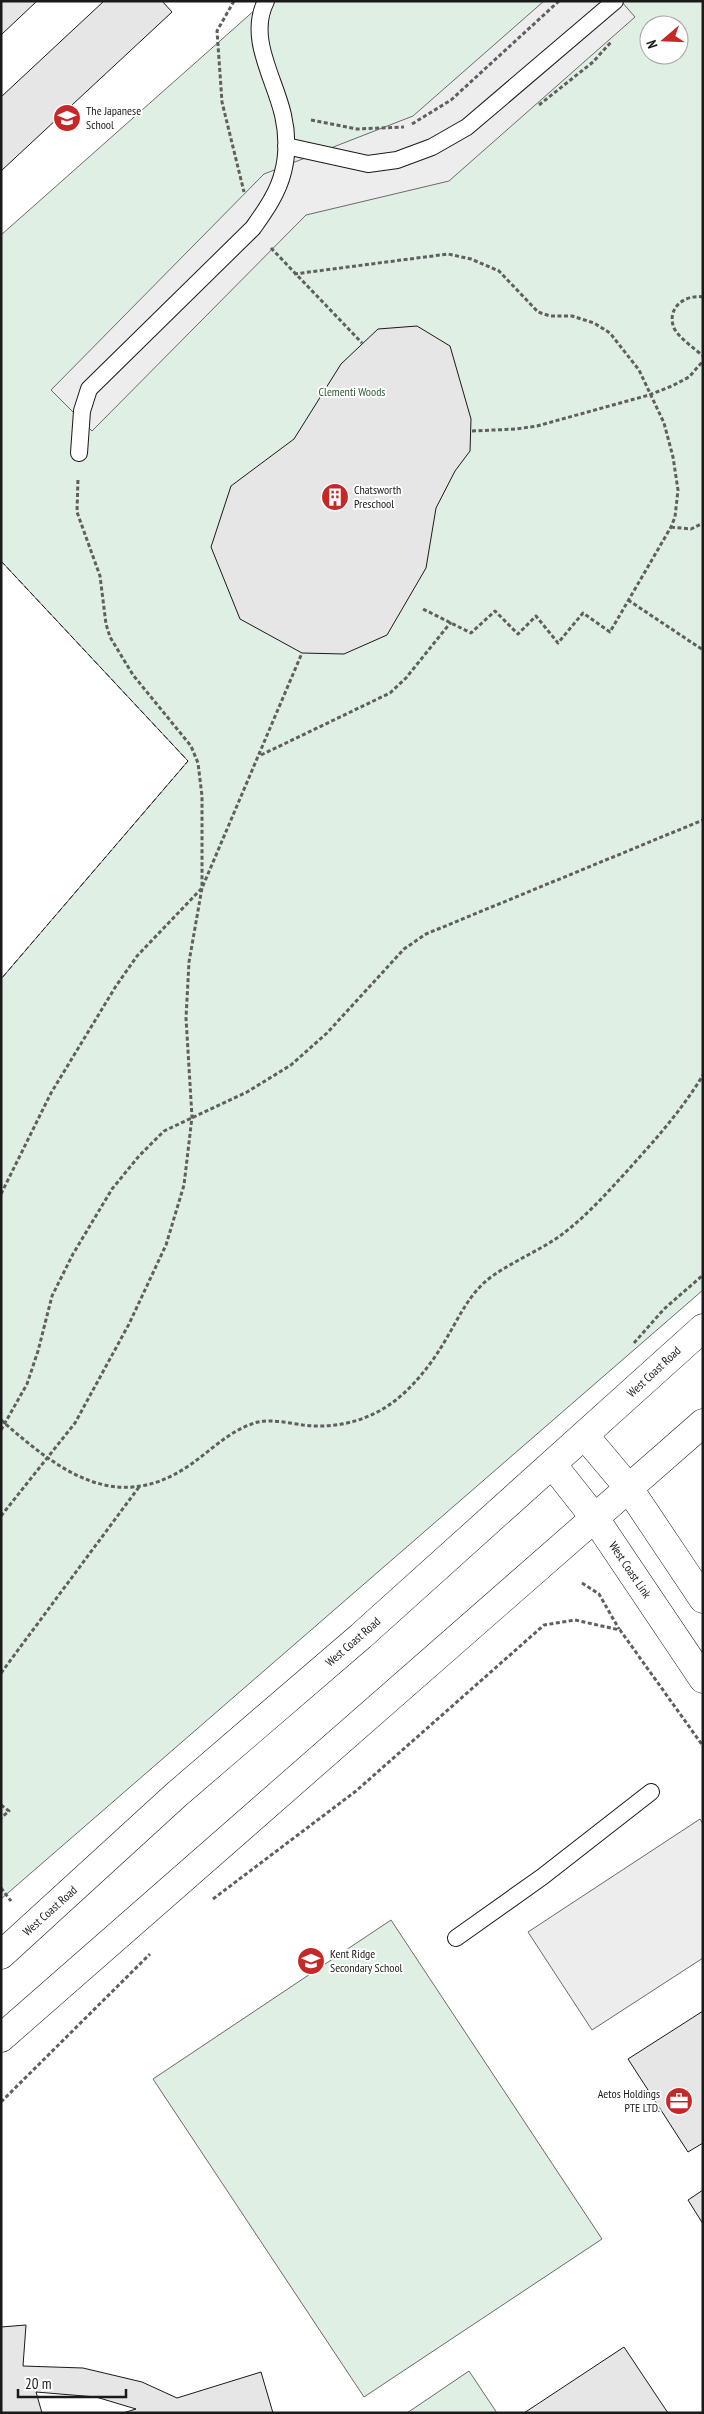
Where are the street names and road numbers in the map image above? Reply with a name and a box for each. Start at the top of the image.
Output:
street label: West Coast Road [624,1343,684,1400]
street label: West Coast Link [606,1539,655,1601]
street label: West Coast Road [322,1614,383,1670]
street label: West Coast Road [19,1882,80,1939]

